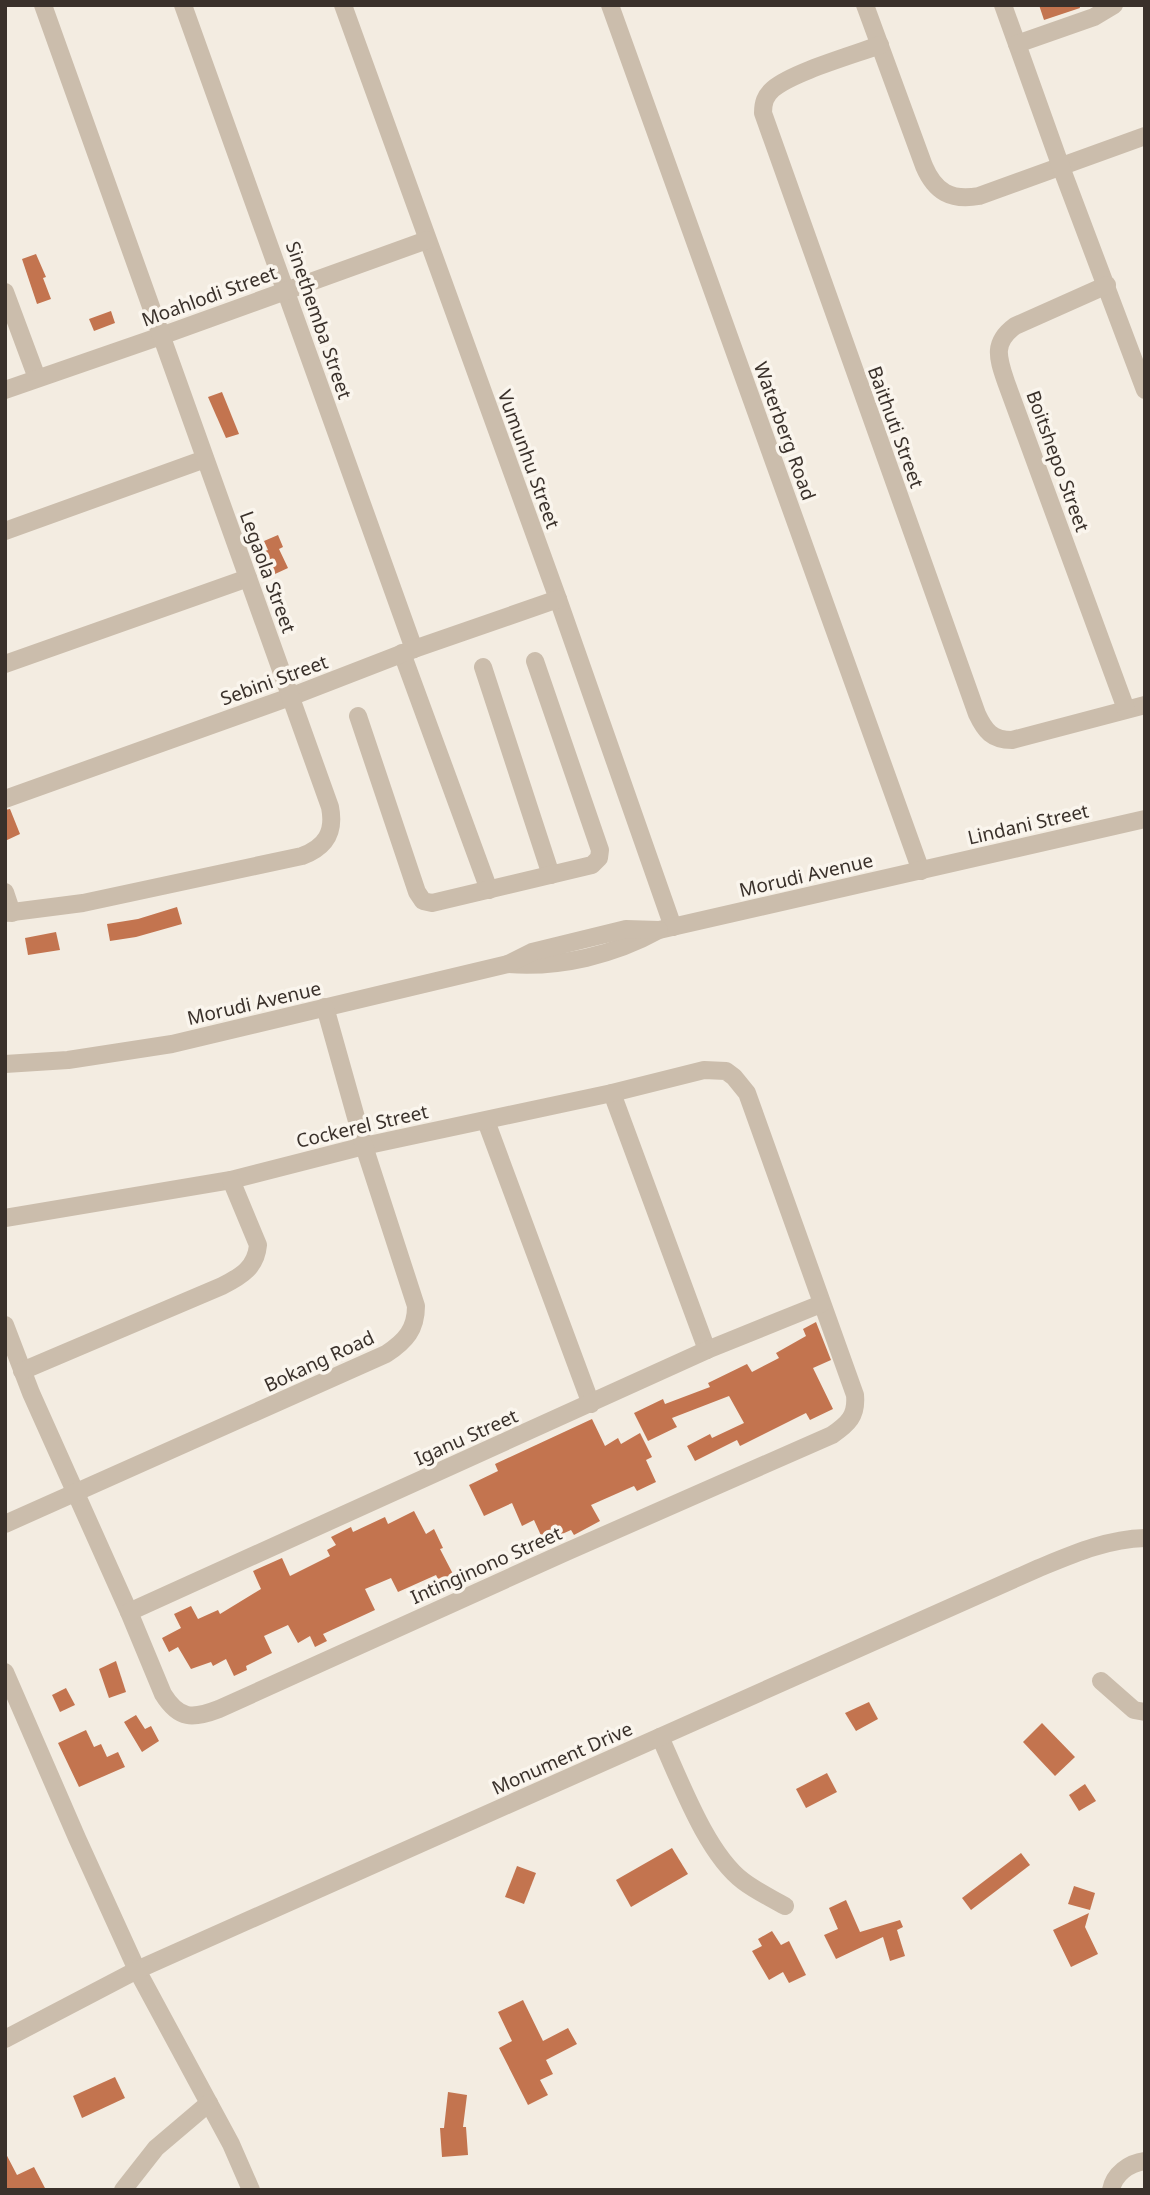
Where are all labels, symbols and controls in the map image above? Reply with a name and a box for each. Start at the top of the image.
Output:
street label: Sinethemba Street [280,238,358,402]
street label: Moahlodi Street [138,259,280,333]
street label: Waterberg Road [748,358,822,504]
street label: Baithuti Street [862,362,930,492]
street label: Vumunhu Street [492,386,566,532]
street label: Boitshepo Street [1020,387,1096,535]
street label: Legaola Street [234,507,302,637]
street label: Sebini Street [217,649,331,711]
street label: Lindani Street [965,797,1091,851]
street label: Morudi Avenue [737,847,875,903]
street label: Morudi Avenue [185,975,323,1031]
street label: Cockerel Street [294,1098,431,1154]
street label: Bokang Road [260,1324,378,1398]
street label: Iganu Street [410,1403,522,1471]
street label: Intinginono Street [406,1520,566,1610]
street label: Monument Drive [488,1715,636,1801]

